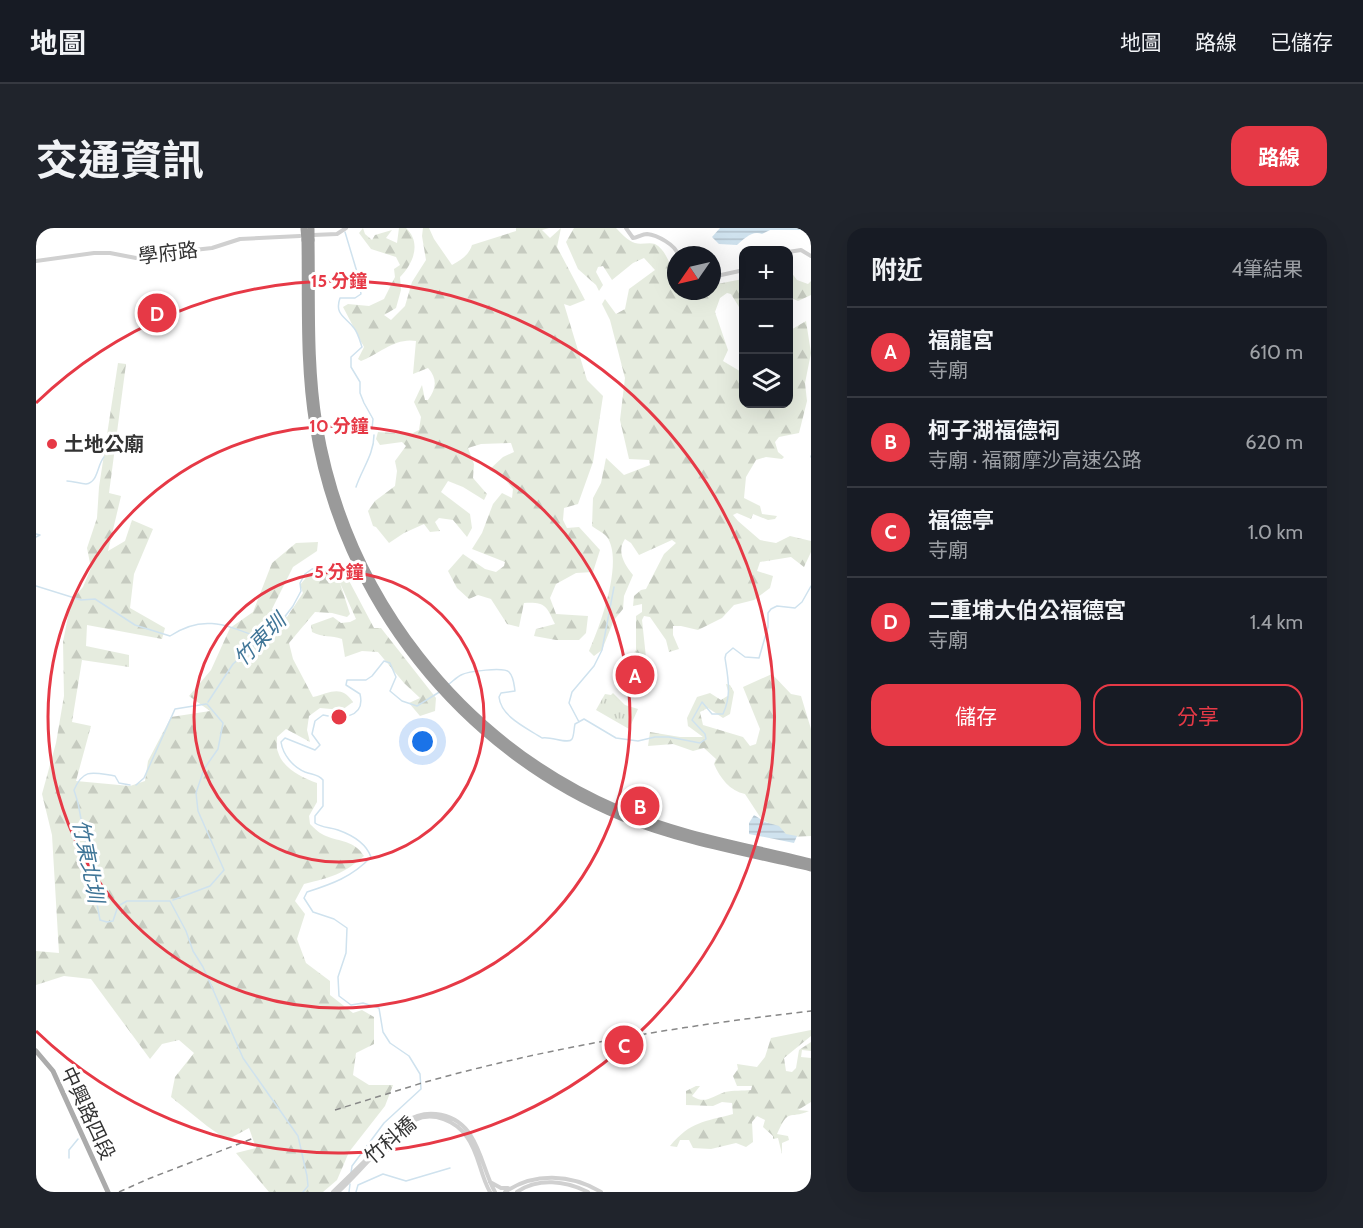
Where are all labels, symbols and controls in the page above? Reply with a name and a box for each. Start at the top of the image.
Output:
text: 地圖 [30,26,86,60]
text: 地圖 [1120,30,1162,55]
text: 路線 [1195,30,1237,55]
text: 已儲存 [1270,30,1333,55]
button: 路線 [1231,126,1327,186]
text: 交通資訊 [36,134,204,186]
street label: 學府路 [137,237,199,269]
north arrow [667,246,721,300]
map controls [739,246,793,408]
button: + [739,246,793,300]
text: 附近 [871,254,923,286]
text: 4筆結果 [1231,257,1303,281]
text: 15 分鐘 [311,270,367,292]
pin: D [138,290,176,335]
button: − [739,300,793,354]
text: 福龍宮 [928,327,994,354]
text: A [884,340,897,364]
text: 610 m [1249,340,1303,364]
button: layers [739,354,793,408]
text: 寺廟 [928,358,968,382]
text: 10 分鐘 [309,415,369,437]
text: 柯子湖福德祠 [928,417,1060,444]
text: B [884,430,897,454]
text: 620 m [1245,430,1303,454]
place label: 土地公廟 [64,432,144,456]
marker: 土地公廟 [45,437,59,451]
text: 寺廟 · 福爾摩沙高速公路 [928,448,1142,472]
text: 福德亭 [928,507,994,534]
text: C [884,520,897,544]
text: 1.0 km [1248,520,1303,544]
text: 寺廟 [928,538,968,562]
text: 5 分鐘 [314,561,364,583]
text: 二重埔大伯公福德宮 [928,597,1126,624]
water label: 竹東圳 [229,606,293,671]
text: D [883,610,898,634]
text: 1.4 km [1250,610,1303,634]
text: 寺廟 [928,628,968,652]
pin: A [616,652,654,698]
button: 儲存 [871,684,1081,746]
button: 分享 [1093,684,1303,746]
centre of rings [329,707,349,727]
your location [408,727,437,756]
pin: B [620,784,660,828]
water label: 竹東北圳 [68,817,109,907]
pin: C [604,1022,644,1068]
street label: 中興路四段 [56,1063,120,1163]
street label: 竹科橋 [359,1111,421,1169]

